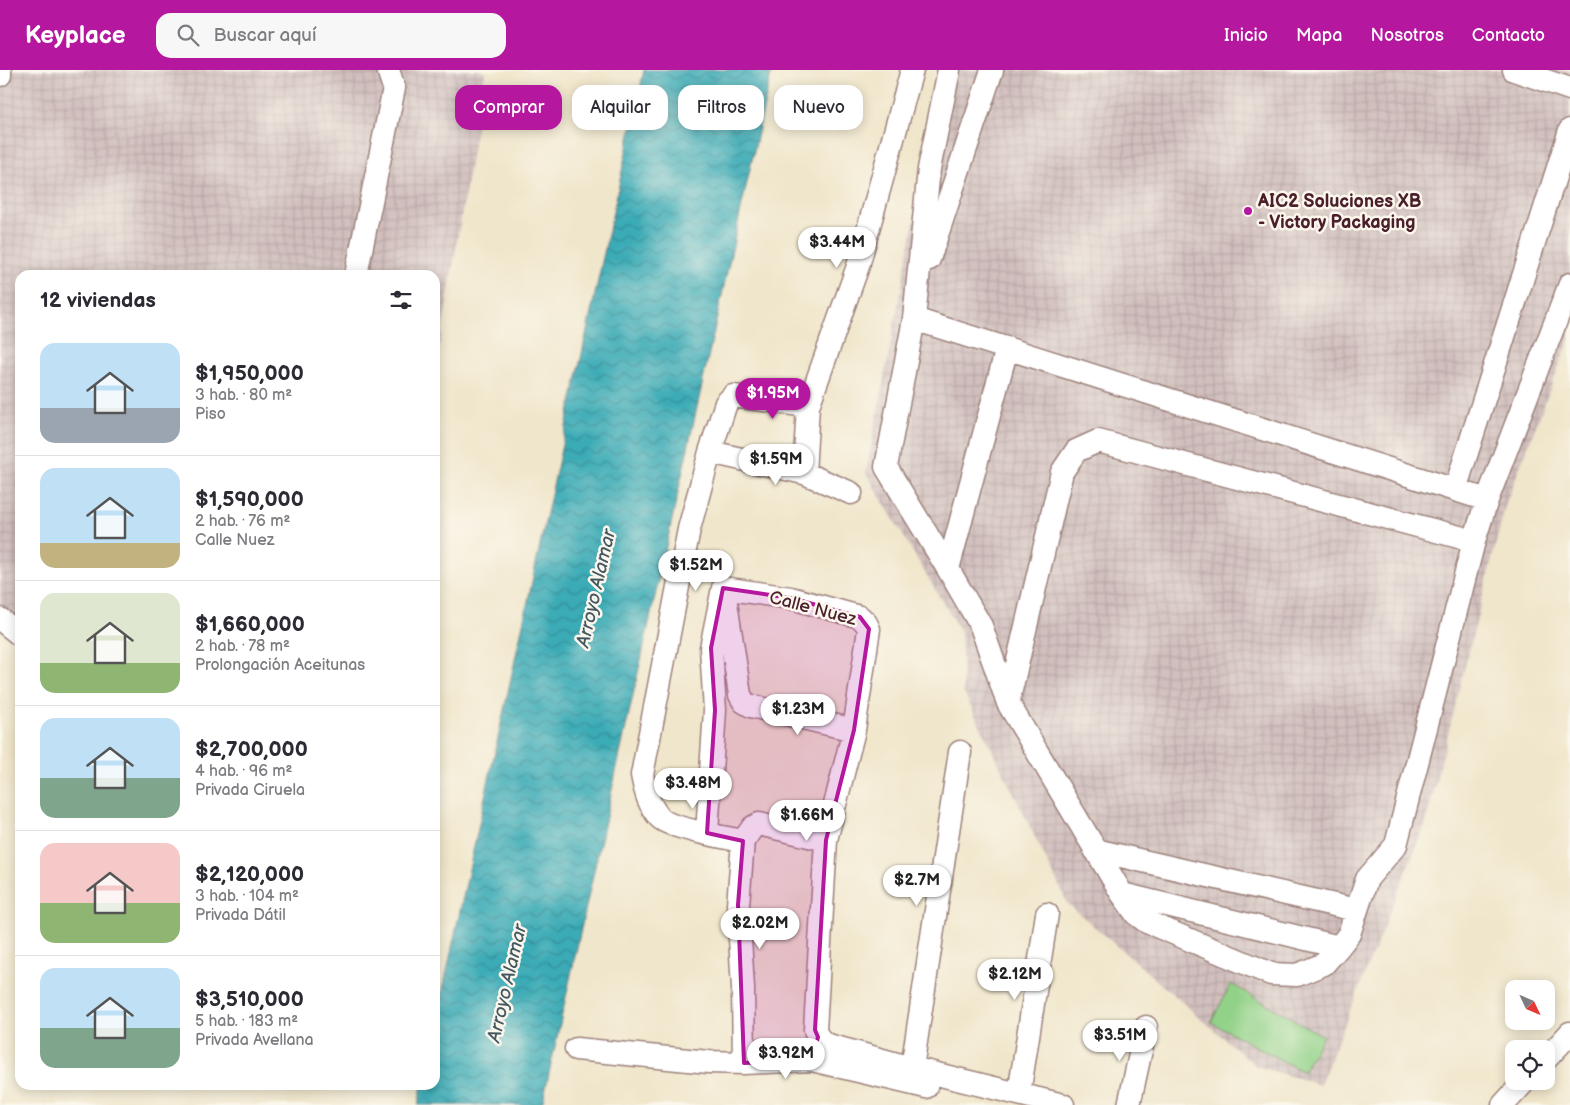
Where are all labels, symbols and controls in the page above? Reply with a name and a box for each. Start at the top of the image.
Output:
search box [156,13,506,58]
text: Keyplace [25,21,126,50]
icon: search [174,21,202,49]
text: Buscar aquí [214,24,316,47]
text: Inicio [1224,25,1268,46]
text: Mapa [1296,25,1342,46]
text: Nosotros [1370,25,1444,46]
text: Contacto [1472,25,1545,46]
chip: Comprar [455,85,562,130]
chip: Alquilar [572,85,668,130]
chip: Filtros [678,85,764,130]
chip: Nuevo [774,85,863,130]
place label: AIC2 Soluciones XB - Victory Packaging [1257,191,1422,233]
marker: AIC2 Soluciones XB - Victory Packaging [1242,205,1254,217]
pin: $3.44M [796,226,878,269]
text: $3.44M [809,233,865,252]
icon: filters [387,286,415,314]
text: 12 viviendas [40,288,156,313]
text: $1,950,000 [195,361,304,386]
icon: home [80,363,140,423]
pin: $1.95M [732,378,814,420]
text: $1.95M [746,384,800,403]
text: 3 hab. · 80 m² [195,386,292,405]
text: Piso [195,405,226,424]
pin: $1.59M [735,444,817,486]
text: $1.59M [749,450,803,469]
text: $1,590,000 [195,487,304,512]
icon: home [80,488,140,548]
text: 2 hab. · 76 m² [195,512,290,531]
water label: Arroyo Alamar [571,526,621,651]
text: Calle Nuez [195,531,274,550]
pin: $1.52M [655,550,737,592]
text: $1.52M [669,556,723,575]
street label: Calle Nuez [767,587,859,630]
text: $1,660,000 [195,612,305,637]
icon: home [80,613,140,673]
text: 2 hab. · 78 m² [195,637,290,656]
text: Prolongación Aceitunas [195,656,365,675]
pin: $1.23M [757,694,839,736]
text: $1.23M [771,700,825,719]
text: $2,700,000 [195,737,308,762]
icon: home [80,738,140,798]
text: 4 hab. · 96 m² [195,762,292,781]
pin: $3.48M [652,768,734,810]
text: $3.48M [665,774,721,793]
text: Privada Ciruela [195,781,305,800]
pin: $1.66M [766,800,848,842]
text: $1.66M [780,806,834,825]
text: $2,120,000 [195,862,304,887]
icon: home [80,863,140,923]
pin: $2.7M [882,864,952,907]
text: $2.7M [894,871,940,890]
text: 3 hab. · 104 m² [195,887,299,906]
text: Privada Dátil [195,906,286,925]
pin: $2.02M [719,908,801,950]
text: $2.02M [732,914,789,933]
water label: Arroyo Alamar [482,921,532,1046]
pin: $2.12M [974,958,1056,1001]
text: $2.12M [988,965,1042,984]
north arrow [1505,980,1555,1030]
map controls [1505,980,1555,1090]
text: $3,510,000 [195,987,304,1012]
icon: home [80,988,140,1048]
text: 5 hab. · 183 m² [195,1012,298,1031]
pin: $3.51M [1079,1020,1161,1062]
text: $3.51M [1093,1026,1147,1045]
text: Privada Avellana [195,1031,314,1050]
pin: $3.92M [745,1038,827,1080]
button: locate [1505,1040,1555,1090]
text: $3.92M [758,1044,814,1063]

